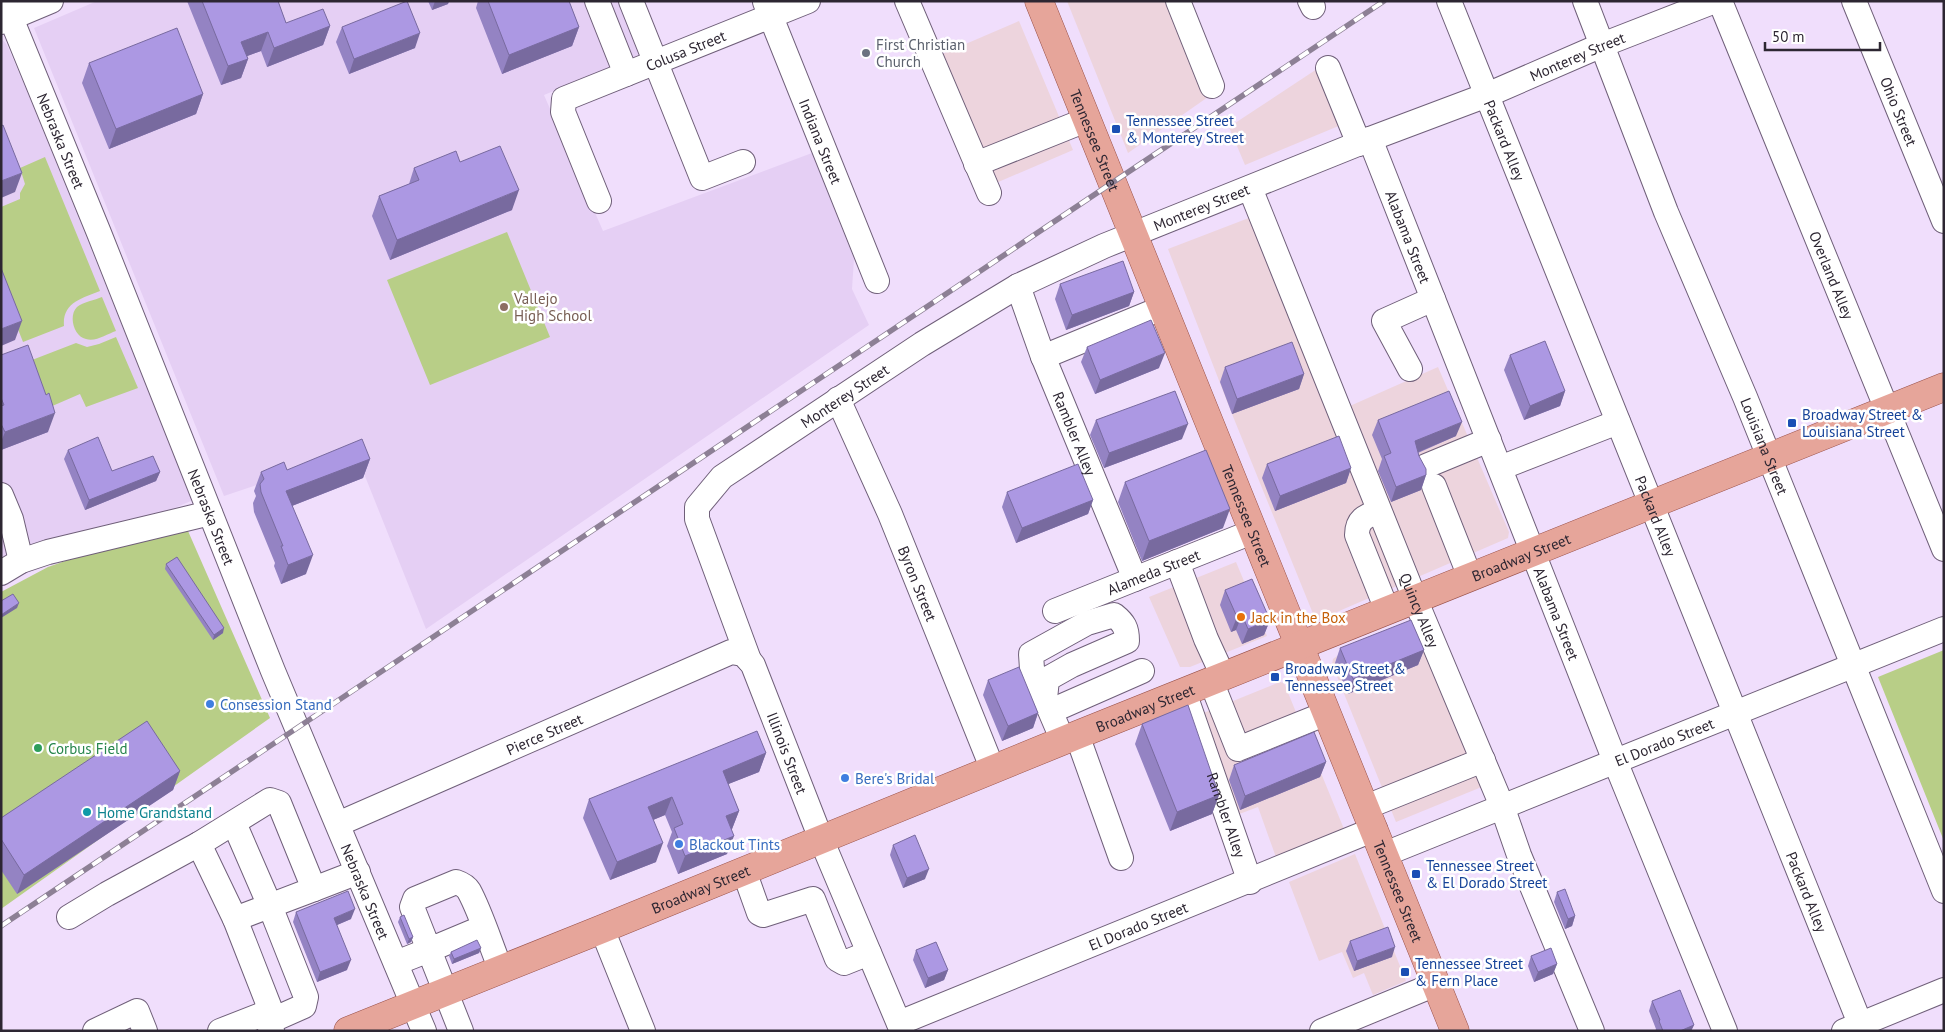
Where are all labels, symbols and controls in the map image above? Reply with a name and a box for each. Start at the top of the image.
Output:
scale bar [1765,20,1880,52]
street label: Colusa Street [643,26,728,75]
text: 50 m [1772,27,1805,46]
street label: Monterey Street [1526,28,1628,85]
place label: First Christian Church [876,35,965,71]
marker: First Christian Church [860,47,872,59]
street label: Ohio Street [1876,74,1922,148]
street label: Tennessee Street [1066,86,1124,194]
street label: Nebraska Street [33,90,89,191]
street label: Indiana Street [795,96,846,187]
street label: Packard Alley [1480,97,1530,183]
place label: Tennessee Street & Monterey Street [1126,111,1244,147]
marker: Tennessee Street & Monterey Street [1110,123,1122,135]
street label: Monterey Street [1150,179,1252,235]
street label: Alabama Street [1382,188,1435,286]
street label: Overland Alley [1806,228,1858,322]
place label: Vallejo High School [513,289,592,325]
marker: Vallejo High School [498,301,510,313]
street label: Monterey Street [797,359,892,432]
street label: Rambler Alley [1049,389,1101,478]
street label: Louisiana Street [1737,395,1793,497]
place label: Broadway Street & Louisiana Street [1802,405,1923,441]
marker: Broadway Street & Louisiana Street [1786,417,1798,429]
street label: Tennessee Street [1218,462,1276,569]
street label: Nebraska Street [184,466,239,568]
street label: Packard Alley [1631,473,1681,559]
street label: Broadway Street [1469,529,1573,585]
street label: Byron Street [894,543,942,624]
street label: Alameda Street [1104,544,1203,599]
street label: Alabama Street [1530,564,1584,663]
street label: Quincy Alley [1396,570,1444,650]
place label: Jack in the Box [1250,608,1346,627]
marker: Jack in the Box [1235,611,1247,623]
place label: Broadway Street & Tennessee Street [1285,659,1406,695]
marker: Broadway Street & Tennessee Street [1269,671,1281,683]
street label: Broadway Street [1093,679,1197,736]
place label: Consession Stand [220,695,332,714]
marker: Consession Stand [204,698,216,710]
street label: Pierce Street [503,709,585,759]
street label: Illinois Street [763,709,811,797]
street label: El Dorado Street [1612,713,1717,770]
place label: Corbus Field [48,739,128,758]
marker: Corbus Field [32,742,44,754]
place label: Bere's Bridal [855,769,935,788]
street label: Rambler Alley [1203,770,1250,860]
marker: Bere's Bridal [839,772,851,784]
place label: Home Grandstand [97,803,212,822]
marker: Home Grandstand [81,806,93,818]
place label: Blackout Tints [689,835,780,854]
street label: Tennessee Street [1369,837,1428,945]
marker: Blackout Tints [673,838,685,850]
street label: Nebraska Street [337,841,394,942]
street label: Packard Alley [1782,849,1832,935]
place label: Tennessee Street & El Dorado Street [1426,856,1547,892]
street label: Broadway Street [648,860,752,917]
marker: Tennessee Street & El Dorado Street [1410,868,1422,880]
street label: El Dorado Street [1086,897,1190,954]
place label: Tennessee Street & Fern Place [1415,954,1523,990]
marker: Tennessee Street & Fern Place [1399,966,1411,978]

